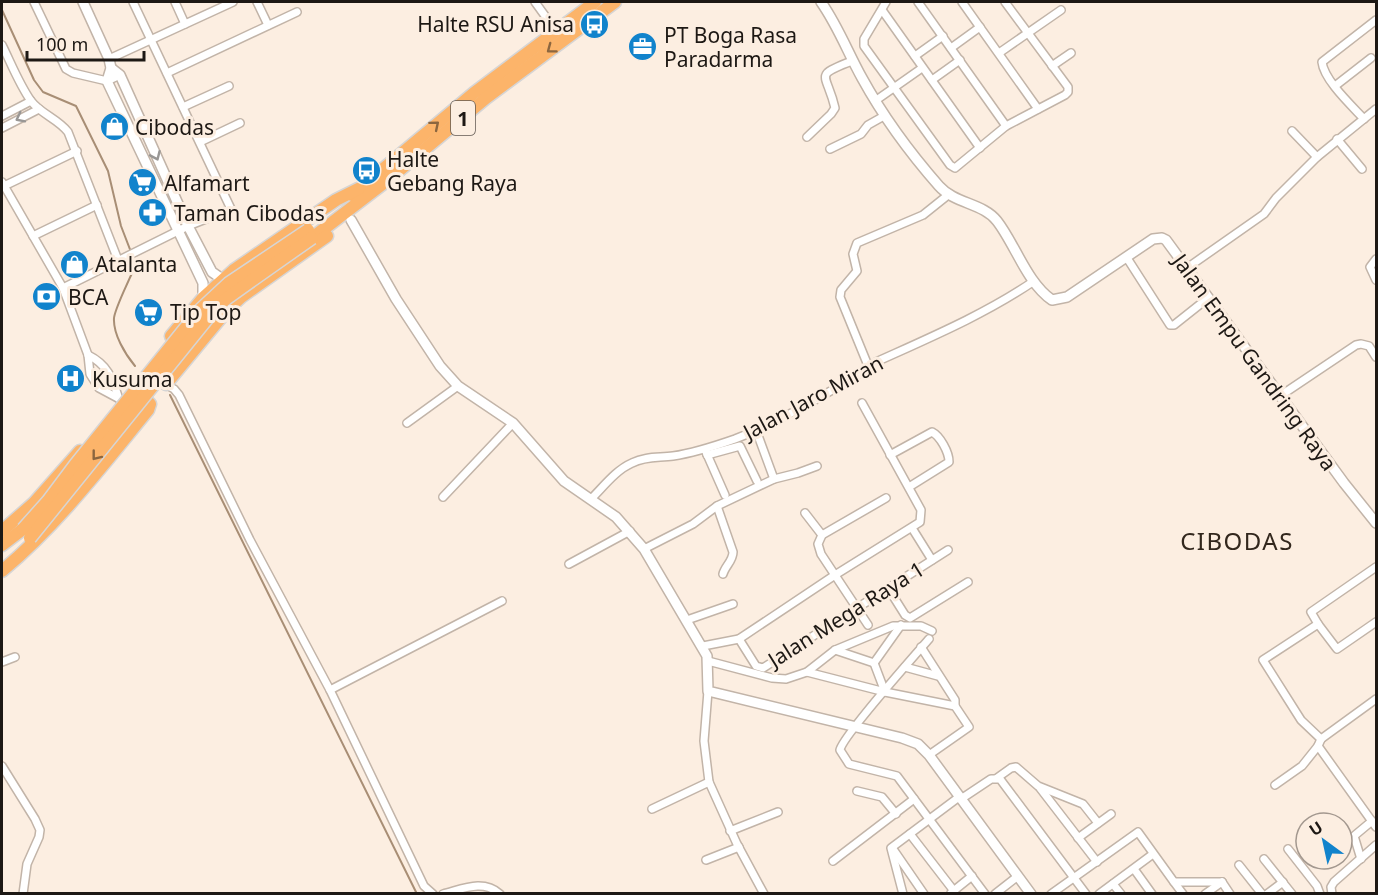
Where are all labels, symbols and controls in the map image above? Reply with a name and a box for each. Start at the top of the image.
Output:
bus stop icon: Halte RSU Anisa [579,8,611,40]
place label: Halte RSU Anisa [417,10,574,38]
place label: PT Boga Rasa Paradarma [664,21,797,73]
scale bar [27,24,144,62]
office icon: PT Boga Rasa Paradarma [627,31,659,63]
text: 100 m [36,32,88,56]
one-way arrow [547,42,558,53]
road number: 1 [451,101,475,135]
one-way arrow [15,111,26,123]
shop icon: Cibodas [98,111,130,143]
place label: Cibodas [135,113,214,141]
one-way arrow [428,121,439,132]
place label: Halte Gebang Raya [387,145,518,197]
one-way arrow [149,149,161,160]
bus stop icon: Halte Gebang Raya [350,155,382,187]
supermarket icon: Alfamart [127,167,159,199]
place label: Alfamart [164,169,250,197]
pharmacy icon: Taman Cibodas [137,197,169,229]
place label: Taman Cibodas [174,199,325,227]
street label: Jalan Empu Gandring Raya [1166,246,1343,476]
shop icon: Atalanta [58,248,90,280]
place label: Atalanta [95,250,177,278]
bank icon: BCA [31,281,63,313]
place label: BCA [68,283,109,311]
supermarket icon: Tip Top [133,296,165,328]
place label: Tip Top [170,298,241,326]
street label: Jalan Jaro Miran [736,348,888,447]
hospital icon: Kusuma [55,363,87,395]
place label: Kusuma [92,365,172,393]
one-way arrow [92,450,103,461]
district label: CIBODAS [1180,524,1294,557]
street label: Jalan Mega Raya 1 [761,555,929,674]
north arrow [1294,811,1354,871]
text: U [1305,816,1327,841]

